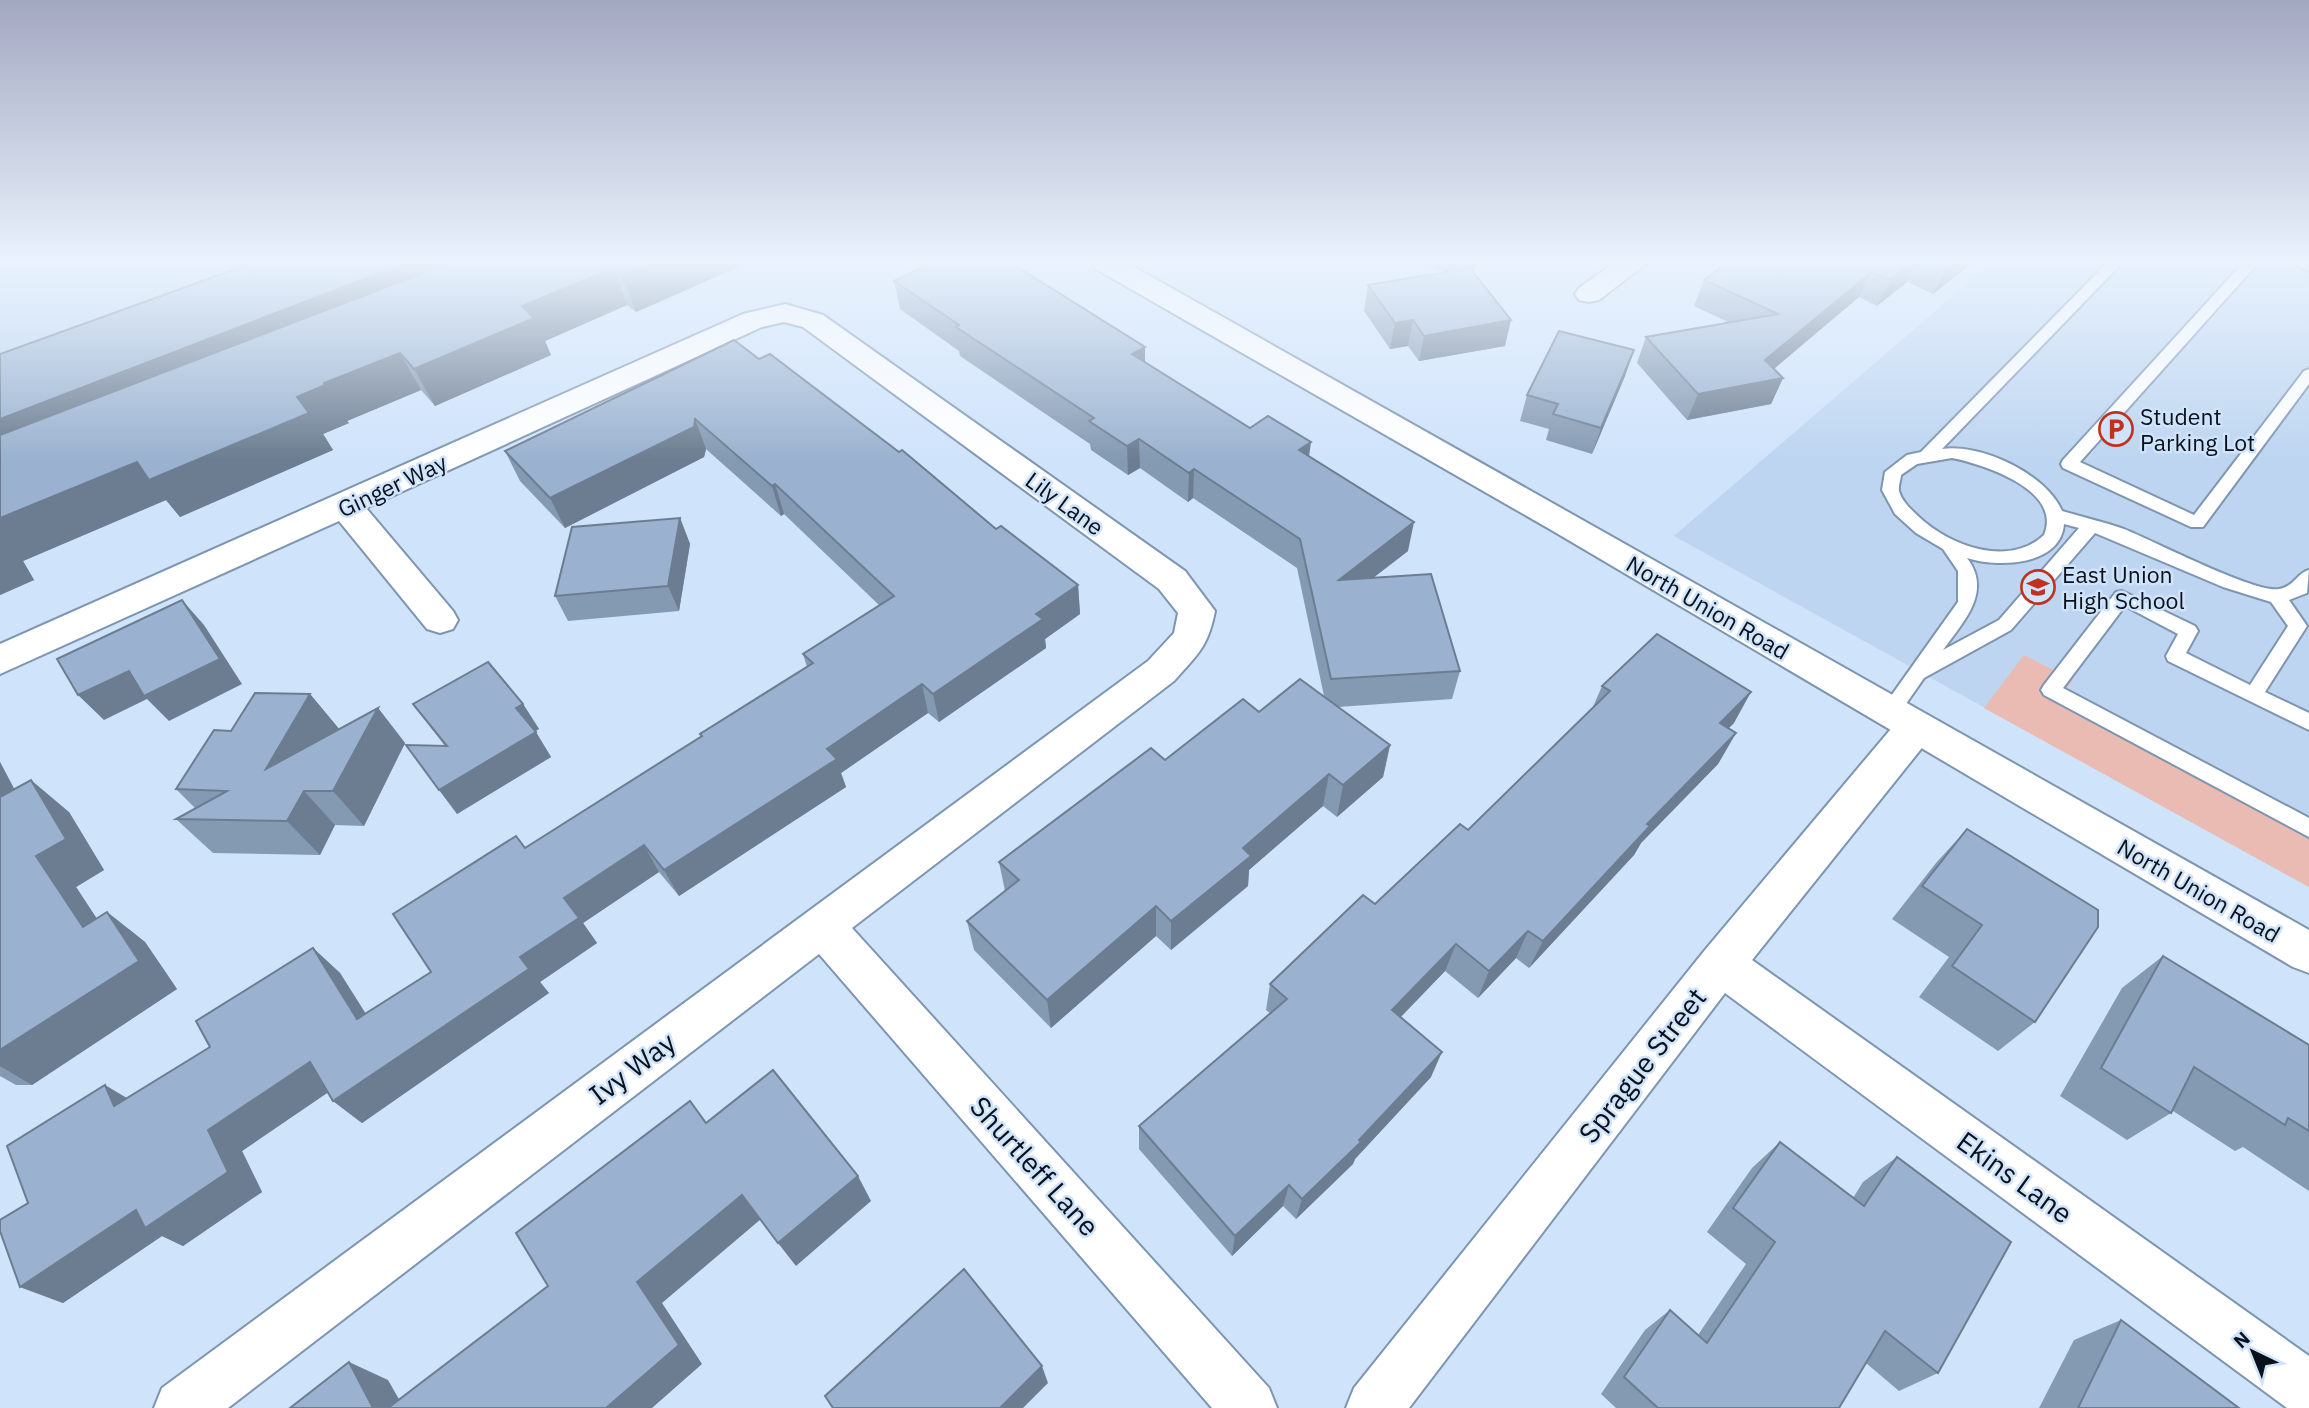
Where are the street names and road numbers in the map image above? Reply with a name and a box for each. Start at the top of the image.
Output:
street label: Ginger Way [333,446,452,523]
street label: Lily Lane [1020,465,1110,541]
street label: North Union Road [1621,548,1795,666]
street label: North Union Road [2112,831,2286,949]
street label: Sprague Street [1570,980,1714,1150]
street label: Ivy Way [581,1023,683,1113]
street label: Shurtleff Lane [962,1088,1108,1244]
street label: Ekins Lane [1950,1123,2080,1231]

